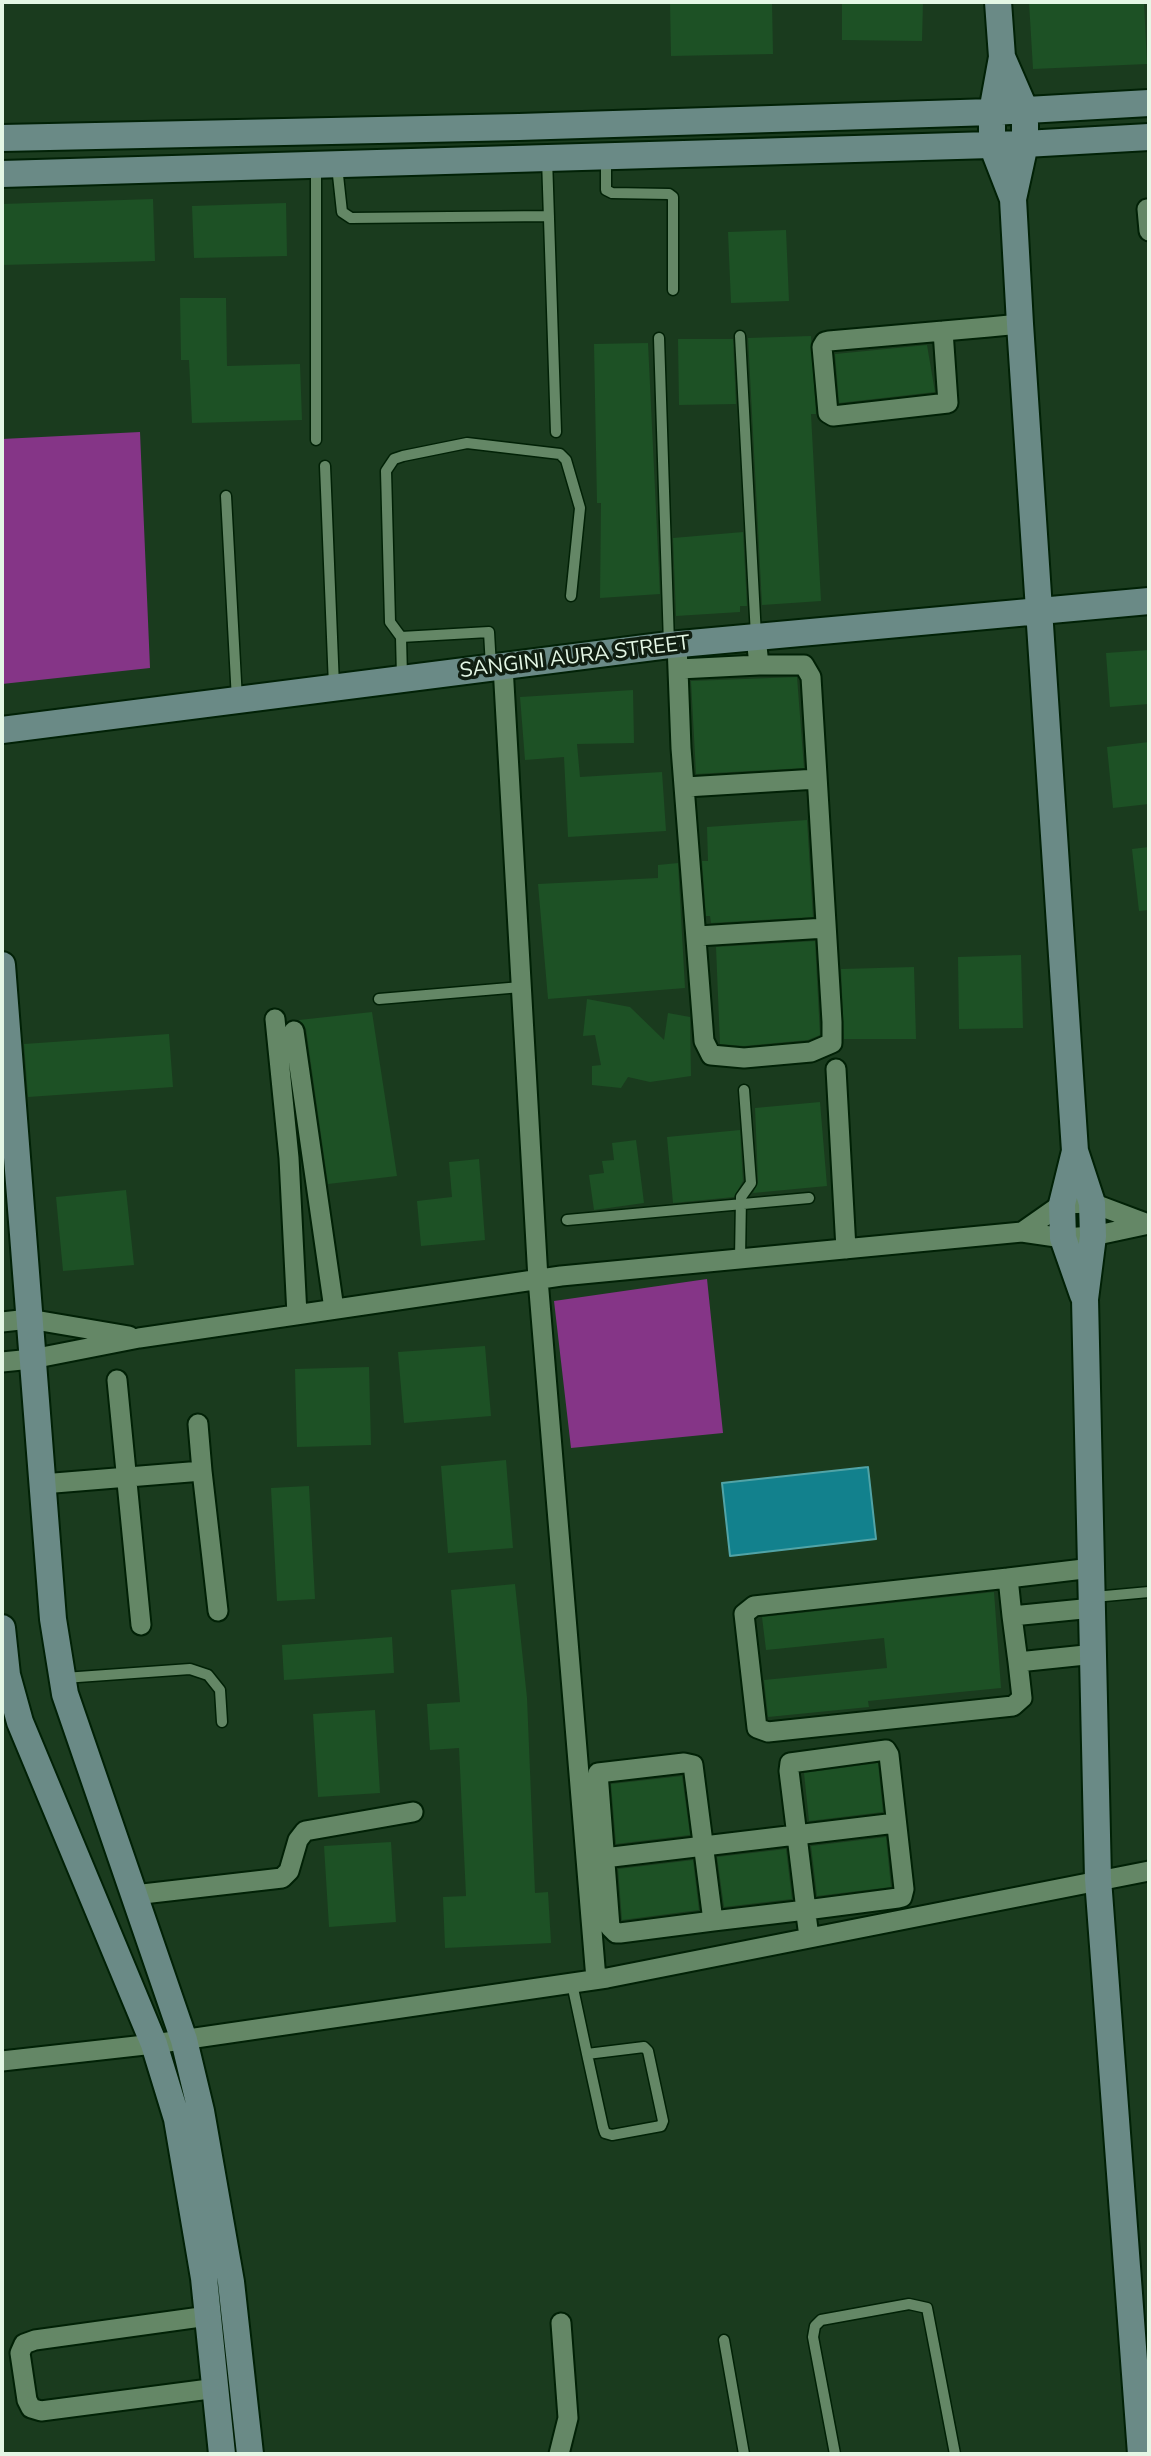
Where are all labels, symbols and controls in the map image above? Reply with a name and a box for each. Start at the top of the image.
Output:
street label: SANGINI AURA STREET [458,631,692,685]

